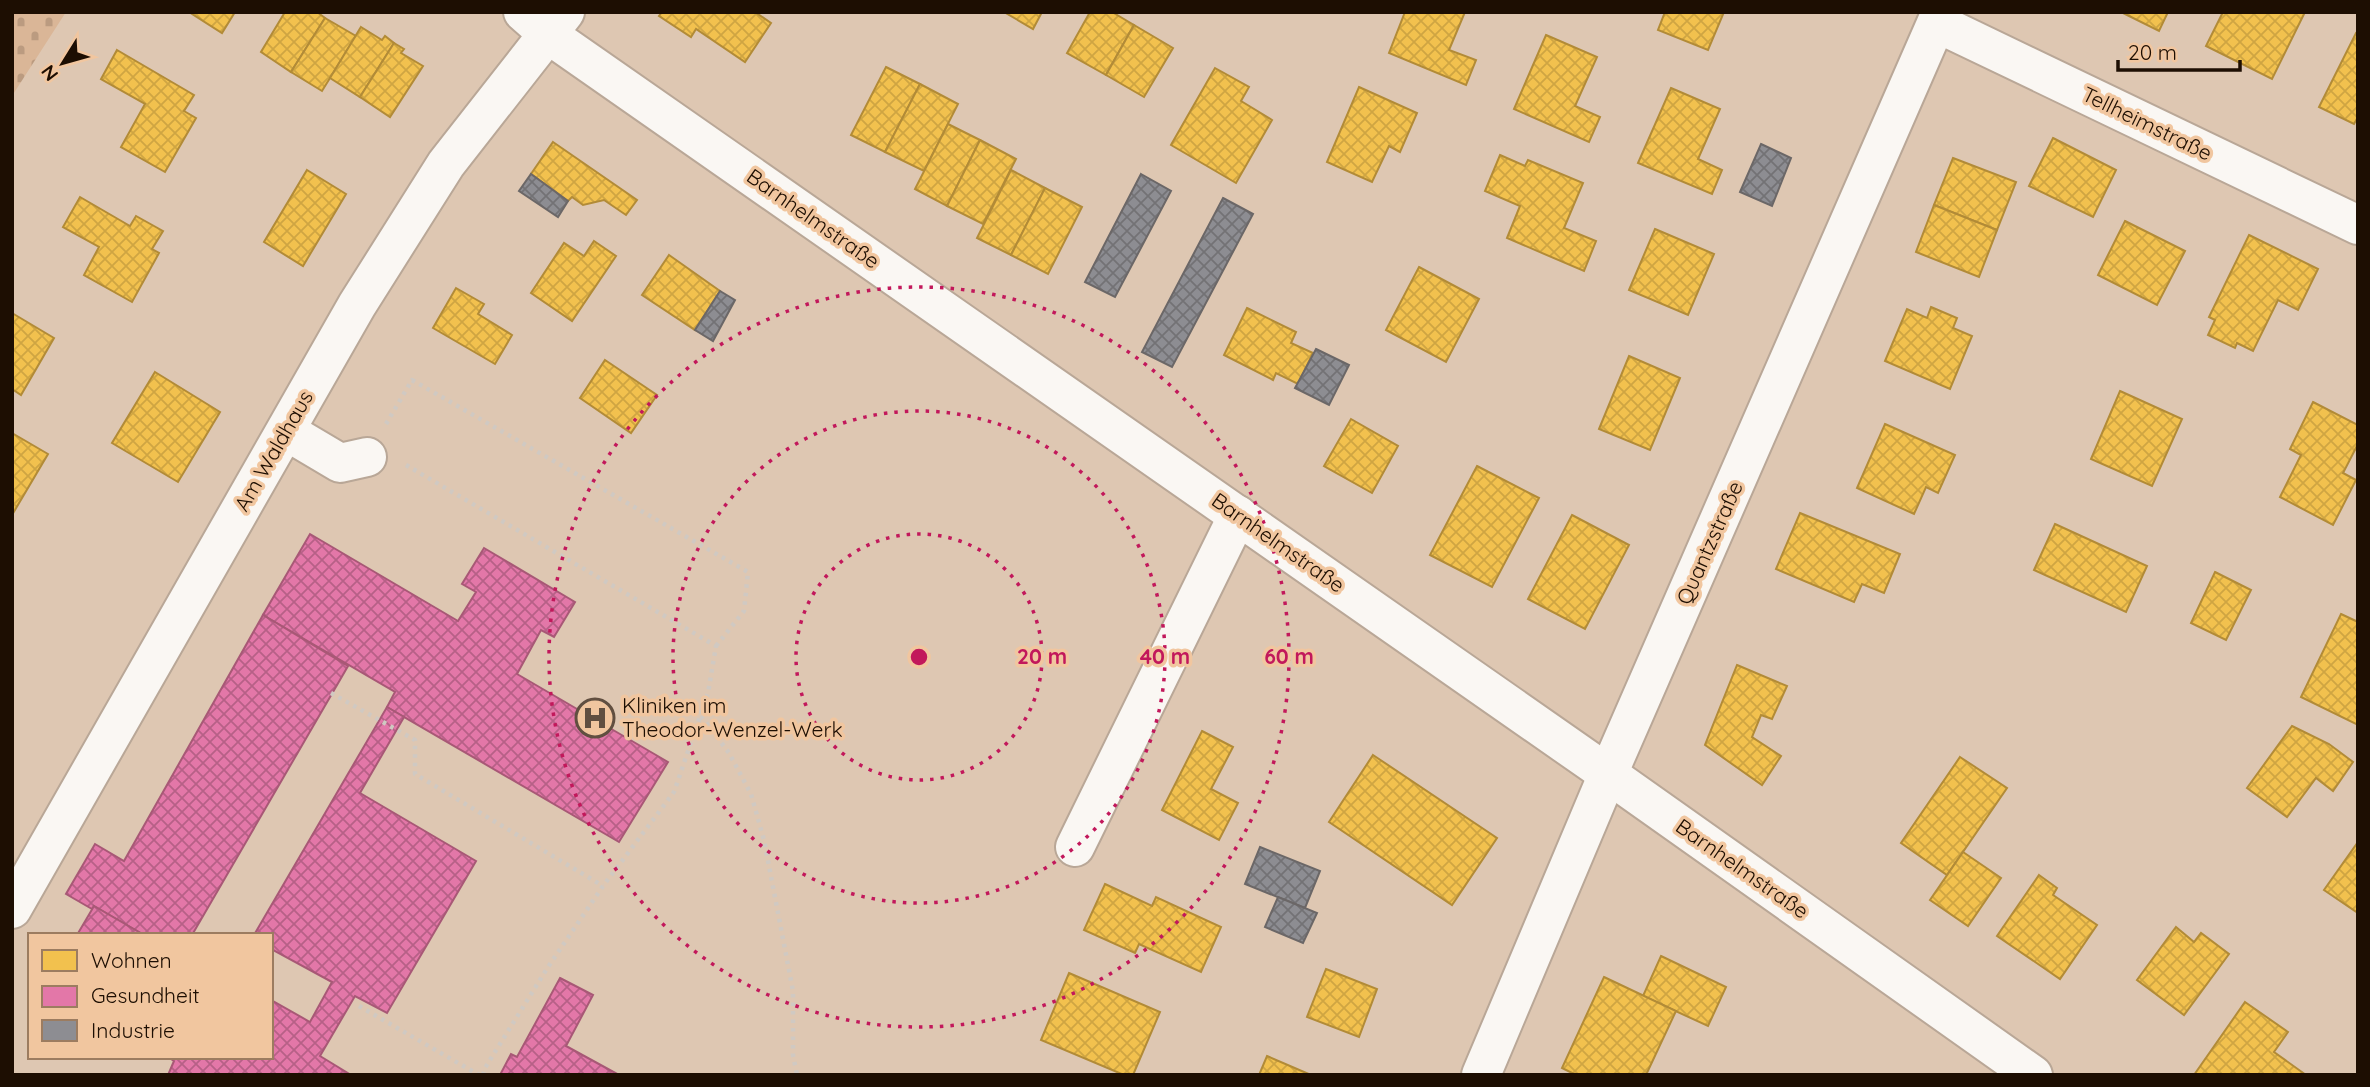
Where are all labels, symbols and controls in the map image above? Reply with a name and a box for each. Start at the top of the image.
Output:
north arrow [28,28,98,98]
scale bar [2118,28,2240,72]
text: 20 m [2128,39,2177,65]
text: N [36,60,63,86]
street label: Tellheimstraße [2078,80,2217,166]
street label: Barnhelmstraße [742,163,885,274]
street label: Am Waldhaus [228,386,318,515]
street label: Quantzstraße [1670,477,1748,608]
street label: Barnhelmstraße [1207,487,1350,598]
text: 20 m [1017,643,1067,669]
text: 40 m [1140,643,1190,669]
text: 60 m [1264,643,1314,669]
centre of rings [907,645,931,669]
place label: Kliniken im Theodor-Wenzel-Werk [622,692,843,742]
hospital icon: Kliniken im Theodor-Wenzel-Werk [574,697,616,739]
street label: Barnhelmstraße [1671,813,1814,924]
legend [28,933,273,1059]
text: Wohnen [91,947,172,973]
text: Gesundheit [91,982,200,1008]
text: Industrie [91,1017,175,1043]

